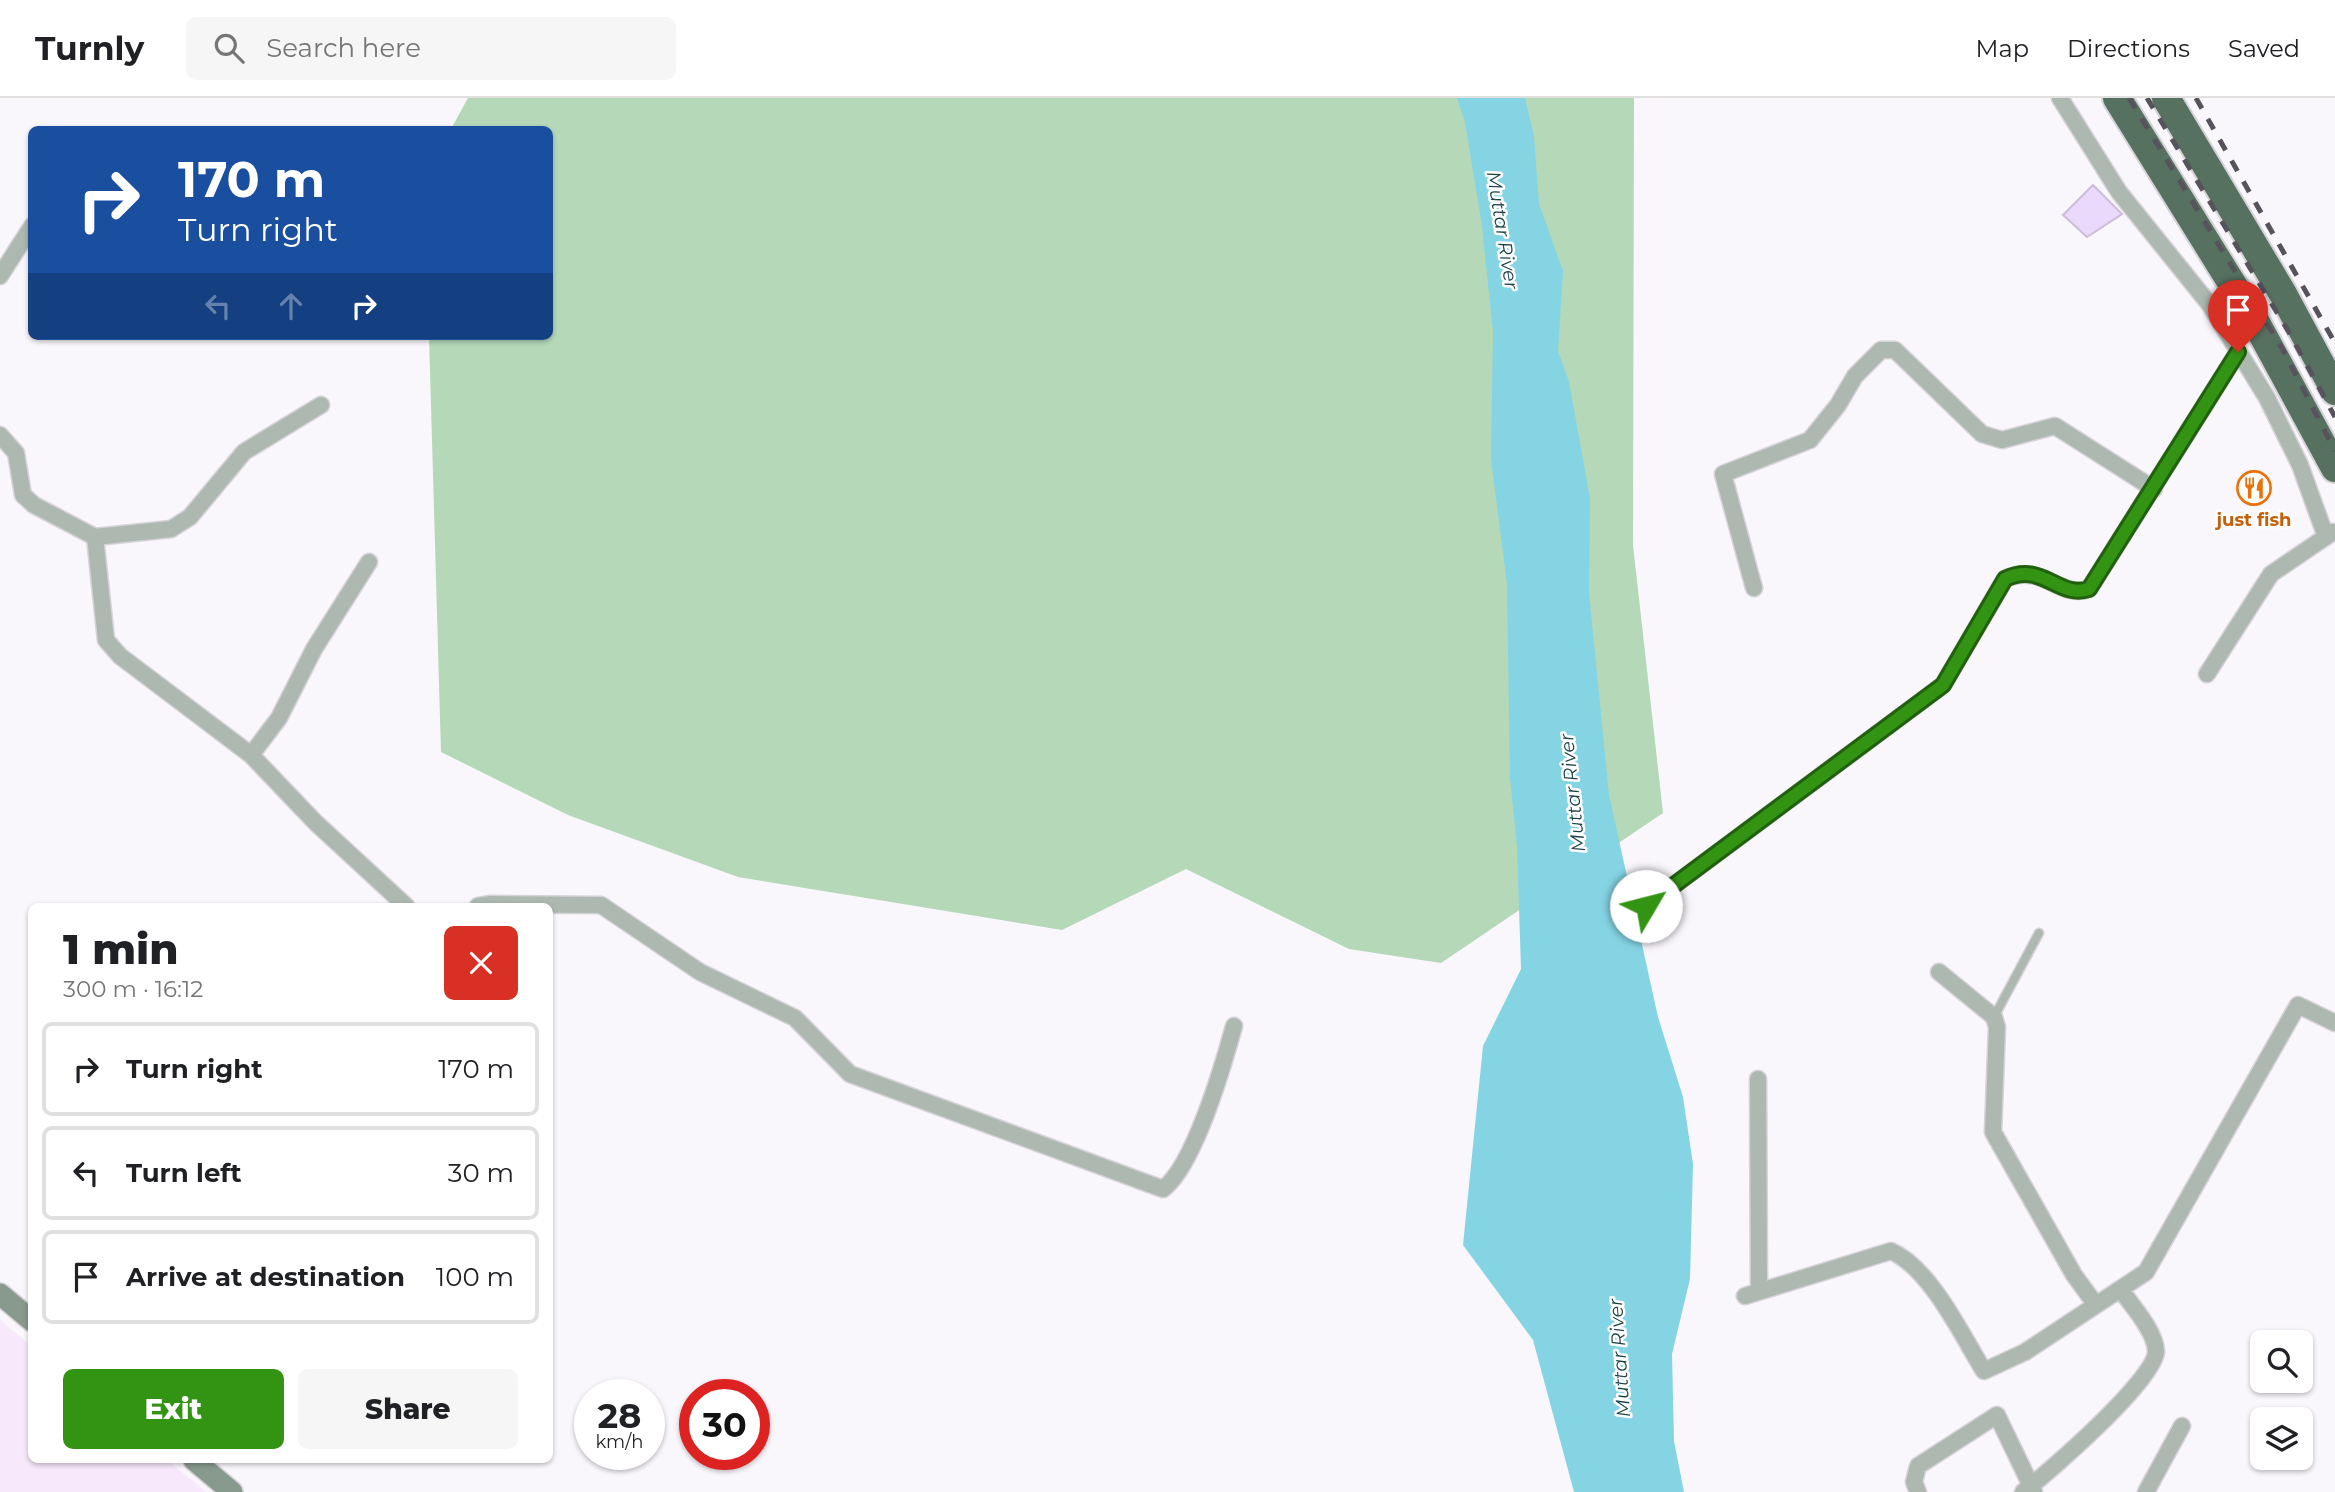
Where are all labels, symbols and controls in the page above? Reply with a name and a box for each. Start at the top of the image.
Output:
search box [186,17,676,80]
text: Turnly [35,28,144,68]
icon: search [210,29,248,67]
text: Search here [266,32,421,64]
text: Map [1976,34,2029,63]
text: Directions [2067,34,2190,63]
text: Saved [2228,34,2300,63]
text: 170 m [178,150,325,209]
icon: right [63,154,154,245]
water label: Muttar River [1482,169,1523,291]
text: Turn right [178,210,338,249]
pin [2208,280,2268,352]
icon: left [199,287,237,325]
icon: ahead [272,287,310,325]
icon: right [345,287,383,325]
icon: arrive [2219,291,2257,329]
restaurant icon: just fish [2235,469,2273,507]
place label: just fish [2215,509,2291,531]
water label: Muttar River [1555,732,1590,853]
position arrow [1609,869,1683,943]
text: 1 min [63,923,179,975]
button: close [444,926,518,1000]
text: 300 m · 16:12 [63,975,203,1003]
icon: right [67,1050,105,1088]
text: Turn right [126,1053,262,1085]
text: 170 m [438,1053,514,1085]
icon: left [67,1154,105,1192]
text: Turn left [126,1157,242,1189]
text: 30 m [448,1157,514,1189]
icon: arrive [67,1258,105,1296]
text: Arrive at destination [126,1261,405,1293]
text: 100 m [436,1261,514,1293]
water label: Muttar River [1604,1297,1635,1418]
map controls [2250,1330,2313,1470]
button: search [2250,1330,2313,1393]
button: Exit [63,1369,284,1449]
button: Share [298,1369,518,1449]
speed limit sign: 30 [679,1379,770,1470]
text: 28 [598,1394,641,1437]
button: layers [2250,1407,2313,1470]
text: km/h [595,1431,644,1453]

